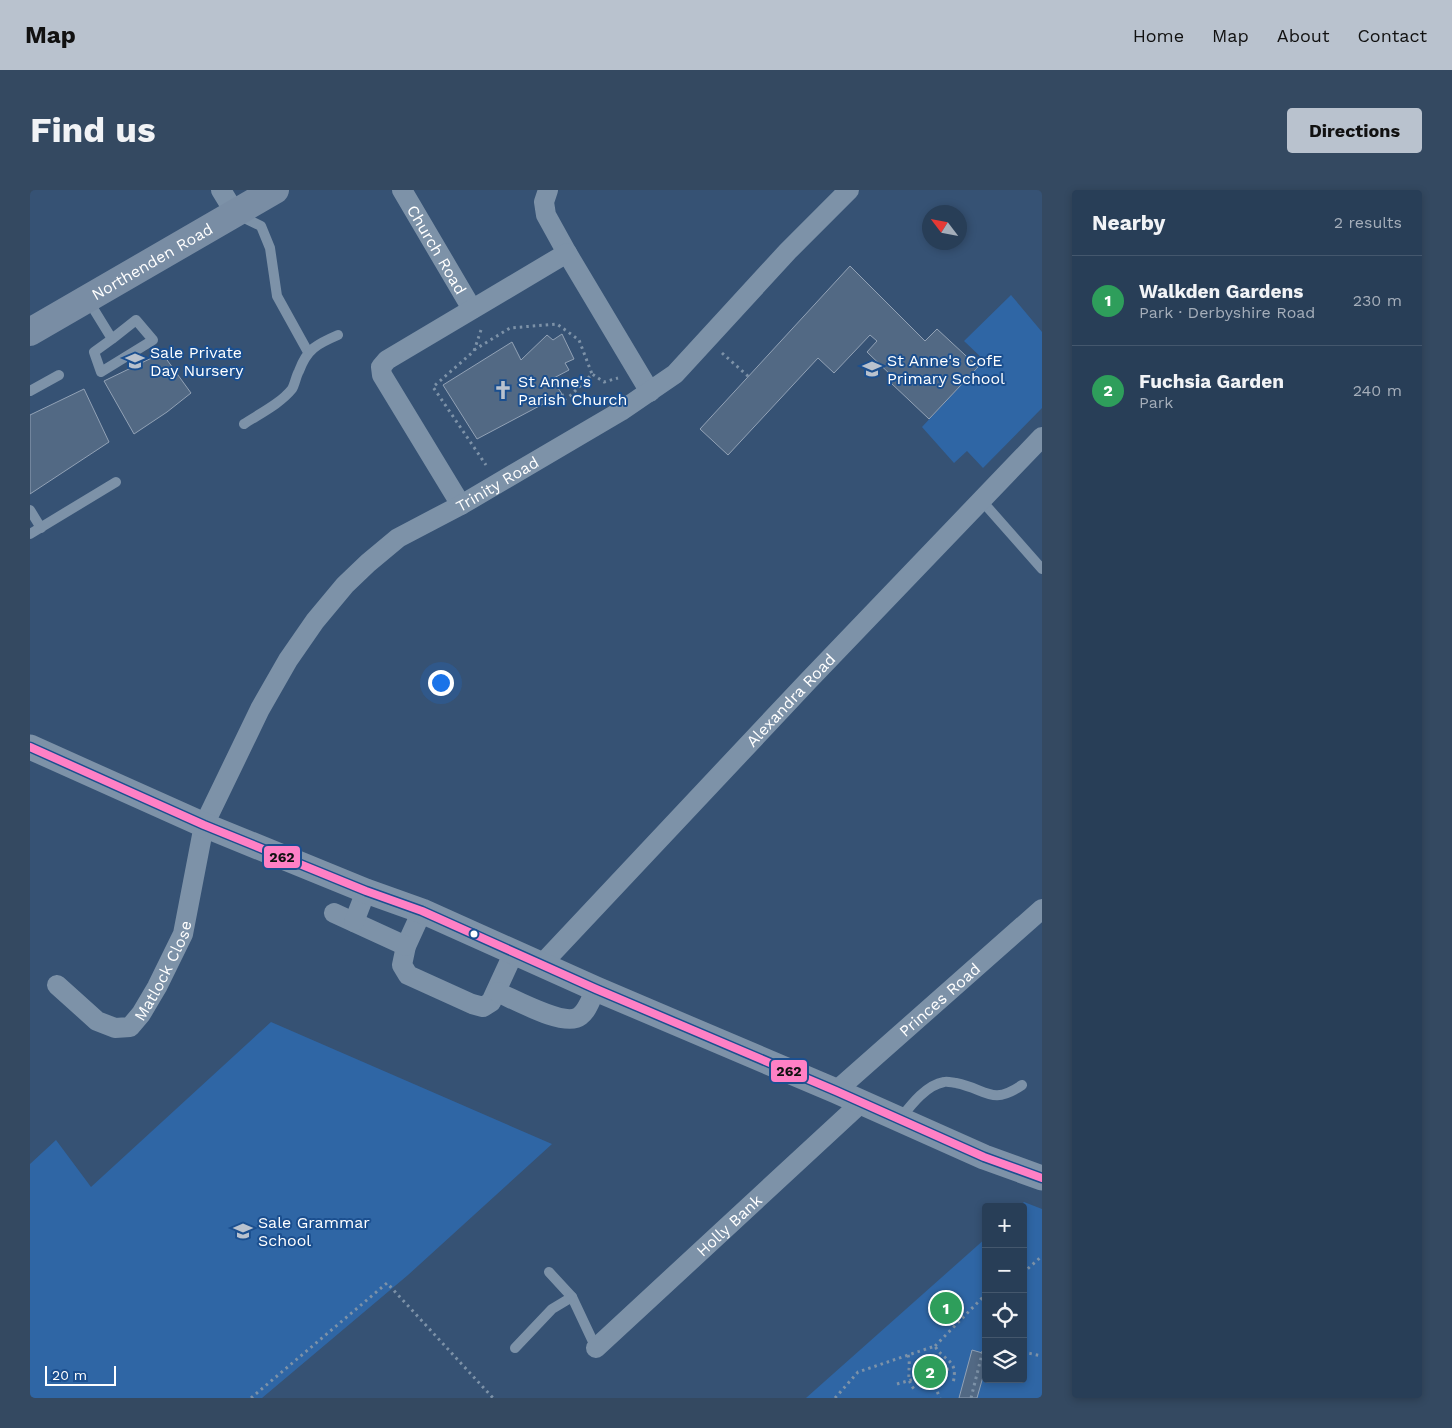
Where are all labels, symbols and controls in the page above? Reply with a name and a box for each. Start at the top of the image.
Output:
text: Map [25,21,76,49]
text: Home [1133,25,1184,46]
text: Map [1212,25,1249,46]
text: About [1277,25,1329,46]
text: Contact [1357,25,1427,46]
button: Directions [1287,108,1422,153]
text: Find us [30,109,156,151]
street label: Church Road [403,201,471,298]
north arrow [922,205,967,250]
text: Nearby [1092,210,1165,235]
text: 2 results [1334,213,1402,232]
street label: Northenden Road [88,219,216,304]
text: Walkden Gardens [1139,280,1303,303]
text: 1 [1105,291,1111,310]
text: 230 m [1353,291,1402,310]
text: Park · Derbyshire Road [1139,303,1315,322]
place label: Sale Private Day Nursery [150,343,244,380]
school or university icon: Sale Private Day Nursery [124,350,146,372]
place label: St Anne's CofE Primary School [887,351,1005,388]
school or university icon: St Anne's CofE Primary School [861,358,883,380]
text: Fuchsia Garden [1139,370,1284,393]
place label: St Anne's Parish Church [518,372,627,409]
church icon: St Anne's Parish Church [492,379,514,401]
text: 2 [1103,381,1113,400]
text: 240 m [1353,381,1402,400]
text: Park [1139,393,1173,412]
street label: Trinity Road [453,452,542,515]
street label: Alexandra Road [742,649,839,751]
your location [428,670,454,696]
line badge: 262 [263,845,301,869]
text: 262 [269,849,295,865]
street label: Matlock Close [130,919,195,1024]
unlabelled marker [469,929,479,939]
street label: Princes Road [895,959,984,1040]
line badge: 262 [770,1059,808,1083]
text: 262 [776,1063,802,1079]
street label: Holly Bank [692,1190,766,1260]
map controls [982,1203,1027,1383]
button: + [982,1203,1027,1248]
place label: Sale Grammar School [258,1213,370,1250]
school or university icon: Sale Grammar School [232,1220,254,1242]
button: − [982,1248,1027,1293]
pin: 1 [930,1289,962,1327]
button: locate [982,1293,1027,1338]
button: layers [982,1338,1027,1383]
pin: 2 [914,1353,946,1391]
scale bar [45,1363,116,1386]
text: 20 m [52,1367,87,1383]

